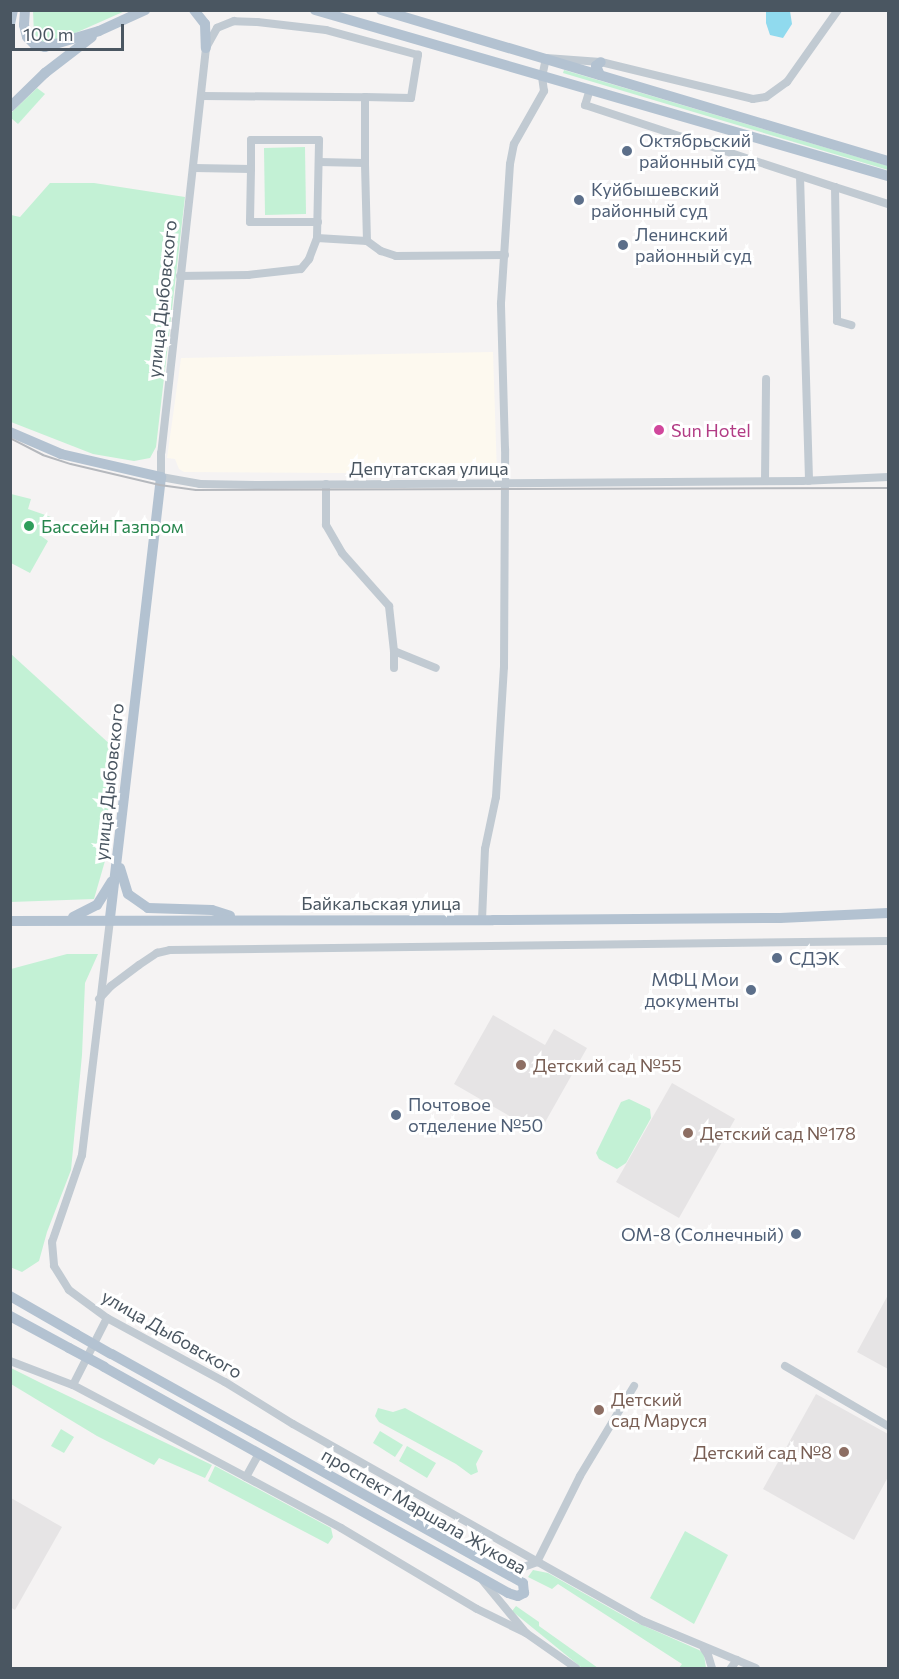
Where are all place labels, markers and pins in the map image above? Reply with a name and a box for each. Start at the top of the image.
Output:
place label: Октябрьский районный суд [639,130,755,172]
marker: Октябрьский районный суд [620,144,634,158]
place label: Куйбышевский районный суд [591,179,719,222]
marker: Куйбышевский районный суд [572,193,586,207]
place label: Ленинский районный суд [635,224,751,266]
marker: Ленинский районный суд [616,238,630,252]
place label: Sun Hotel [671,419,751,441]
marker: Sun Hotel [652,423,666,437]
place label: Бассейн Газпром [41,515,184,537]
marker: Бассейн Газпром [22,519,36,533]
place label: СДЭК [789,947,840,969]
marker: СДЭК [770,951,784,965]
place label: МФЦ Мои документы [645,969,739,1012]
marker: МФЦ Мои документы [744,983,758,997]
place label: Детский сад №55 [533,1054,682,1076]
marker: Детский сад №55 [514,1058,528,1072]
place label: Почтовое отделение №50 [408,1094,543,1136]
marker: Почтовое отделение №50 [389,1108,403,1122]
place label: Детский сад №178 [700,1122,856,1144]
marker: Детский сад №178 [681,1126,695,1140]
place label: ОМ-8 (Солнечный) [621,1223,784,1245]
marker: ОМ-8 (Солнечный) [789,1227,803,1241]
place label: Детский сад Маруся [611,1389,707,1432]
marker: Детский сад Маруся [592,1403,606,1417]
place label: Детский сад №8 [693,1441,832,1463]
marker: Детский сад №8 [837,1445,851,1459]

